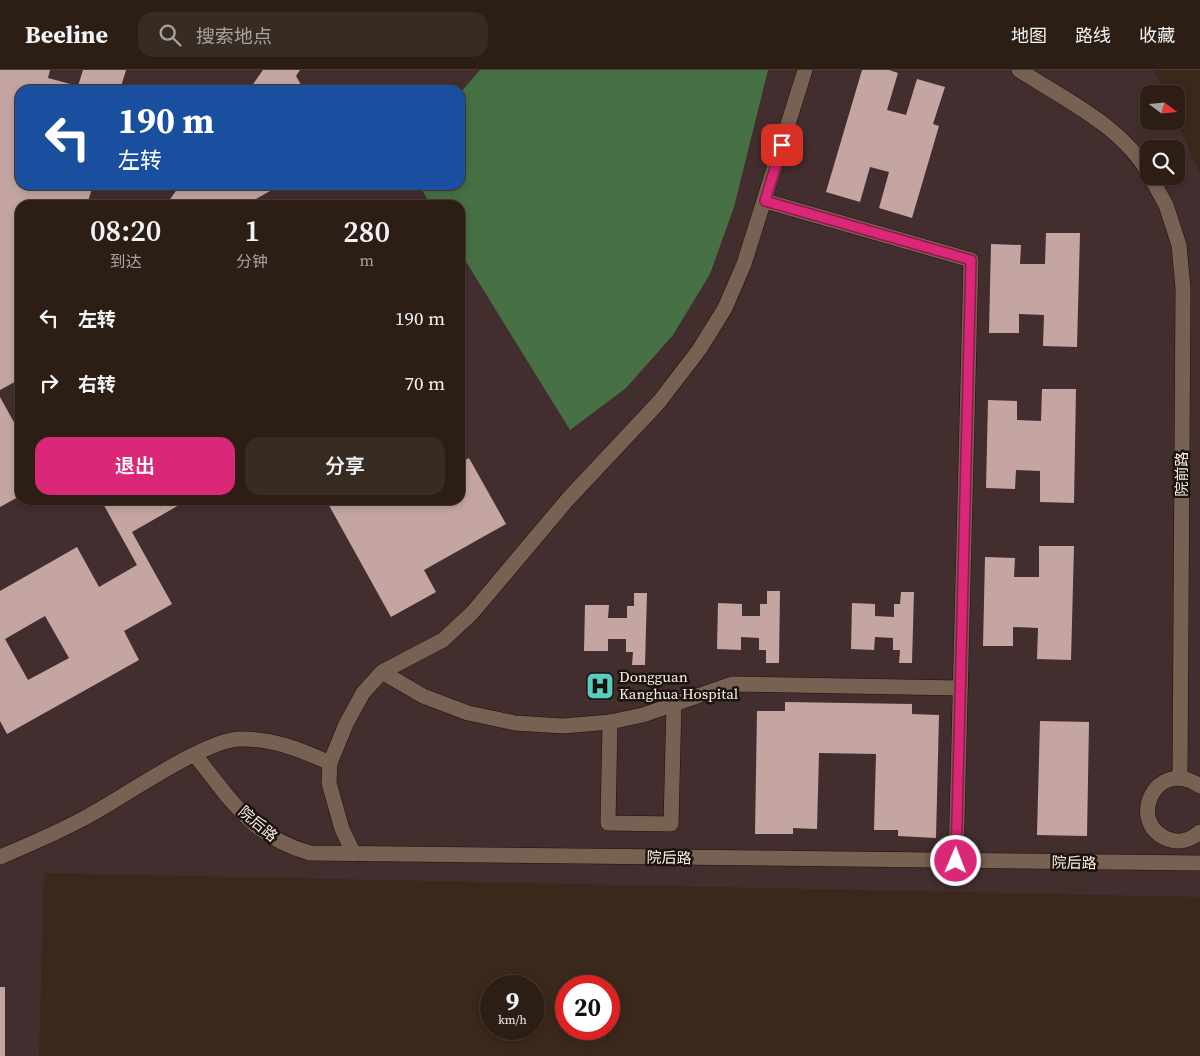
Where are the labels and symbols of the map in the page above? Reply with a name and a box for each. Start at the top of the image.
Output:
north arrow [1140,85,1185,130]
pin [761,124,803,166]
street label: 院前路 [1171,451,1192,497]
place label: Dongguan Kanghua Hospital [619,666,739,704]
hospital icon: Dongguan Kanghua Hospital [585,671,615,701]
street label: 院后路 [234,801,282,846]
position arrow [929,834,981,886]
street label: 院后路 [646,847,692,868]
street label: 院后路 [1051,852,1097,873]
speed limit sign: 20 [555,975,620,1040]

